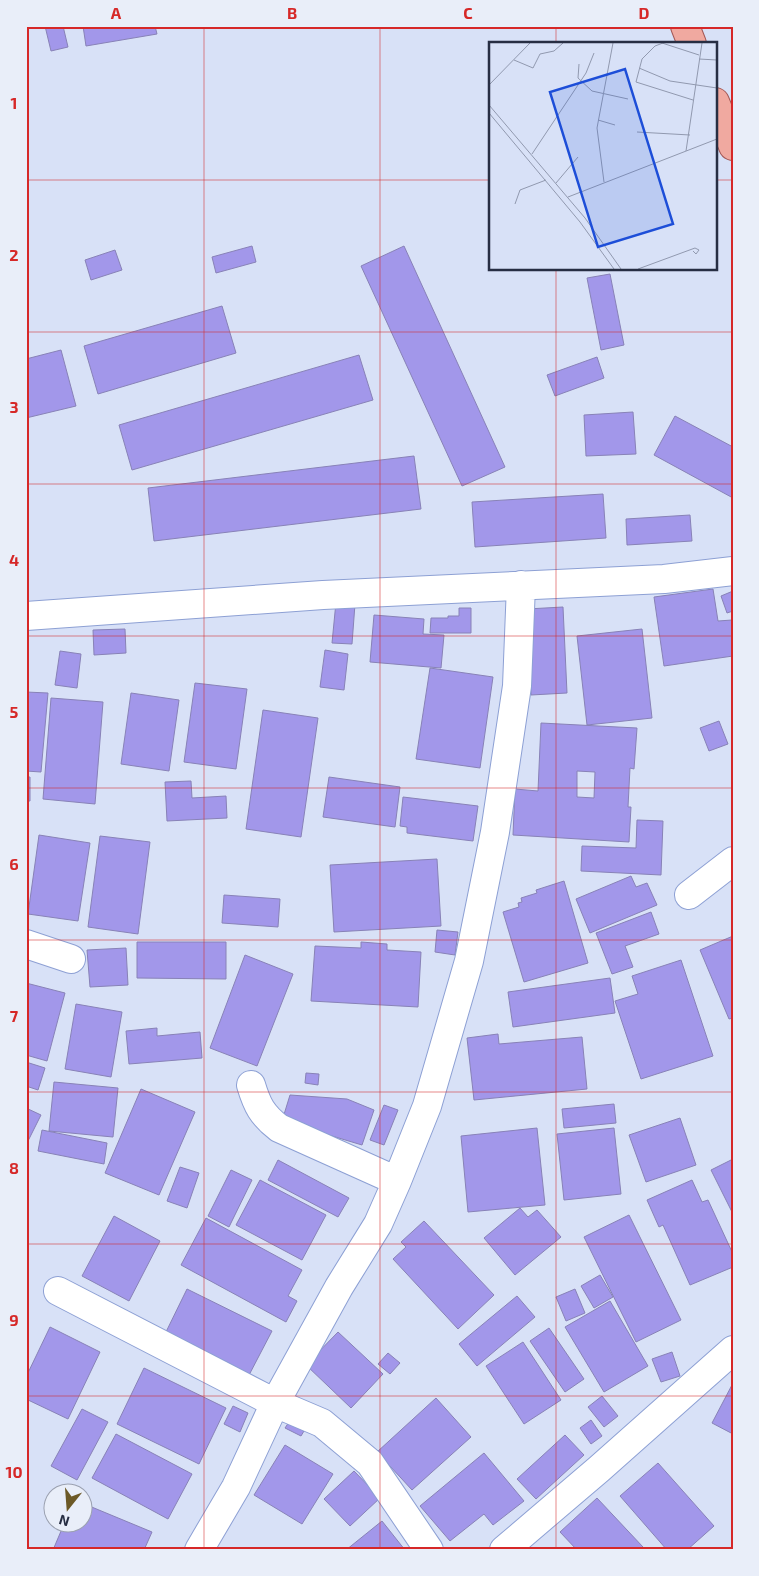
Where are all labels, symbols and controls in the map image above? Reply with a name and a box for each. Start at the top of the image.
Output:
text: A [111,3,122,22]
text: B [287,3,297,22]
text: C [463,3,473,22]
text: D [639,3,650,22]
inset map [489,42,716,270]
text: 1 [11,93,17,112]
text: 2 [9,245,19,264]
text: 3 [9,397,19,416]
text: 4 [9,550,19,569]
text: 5 [10,702,19,721]
text: 6 [9,854,19,873]
text: 7 [10,1006,19,1025]
text: 8 [9,1158,19,1177]
text: 9 [9,1310,19,1329]
text: 10 [5,1462,23,1481]
north arrow [42,1484,92,1534]
text: N [57,1511,71,1531]

